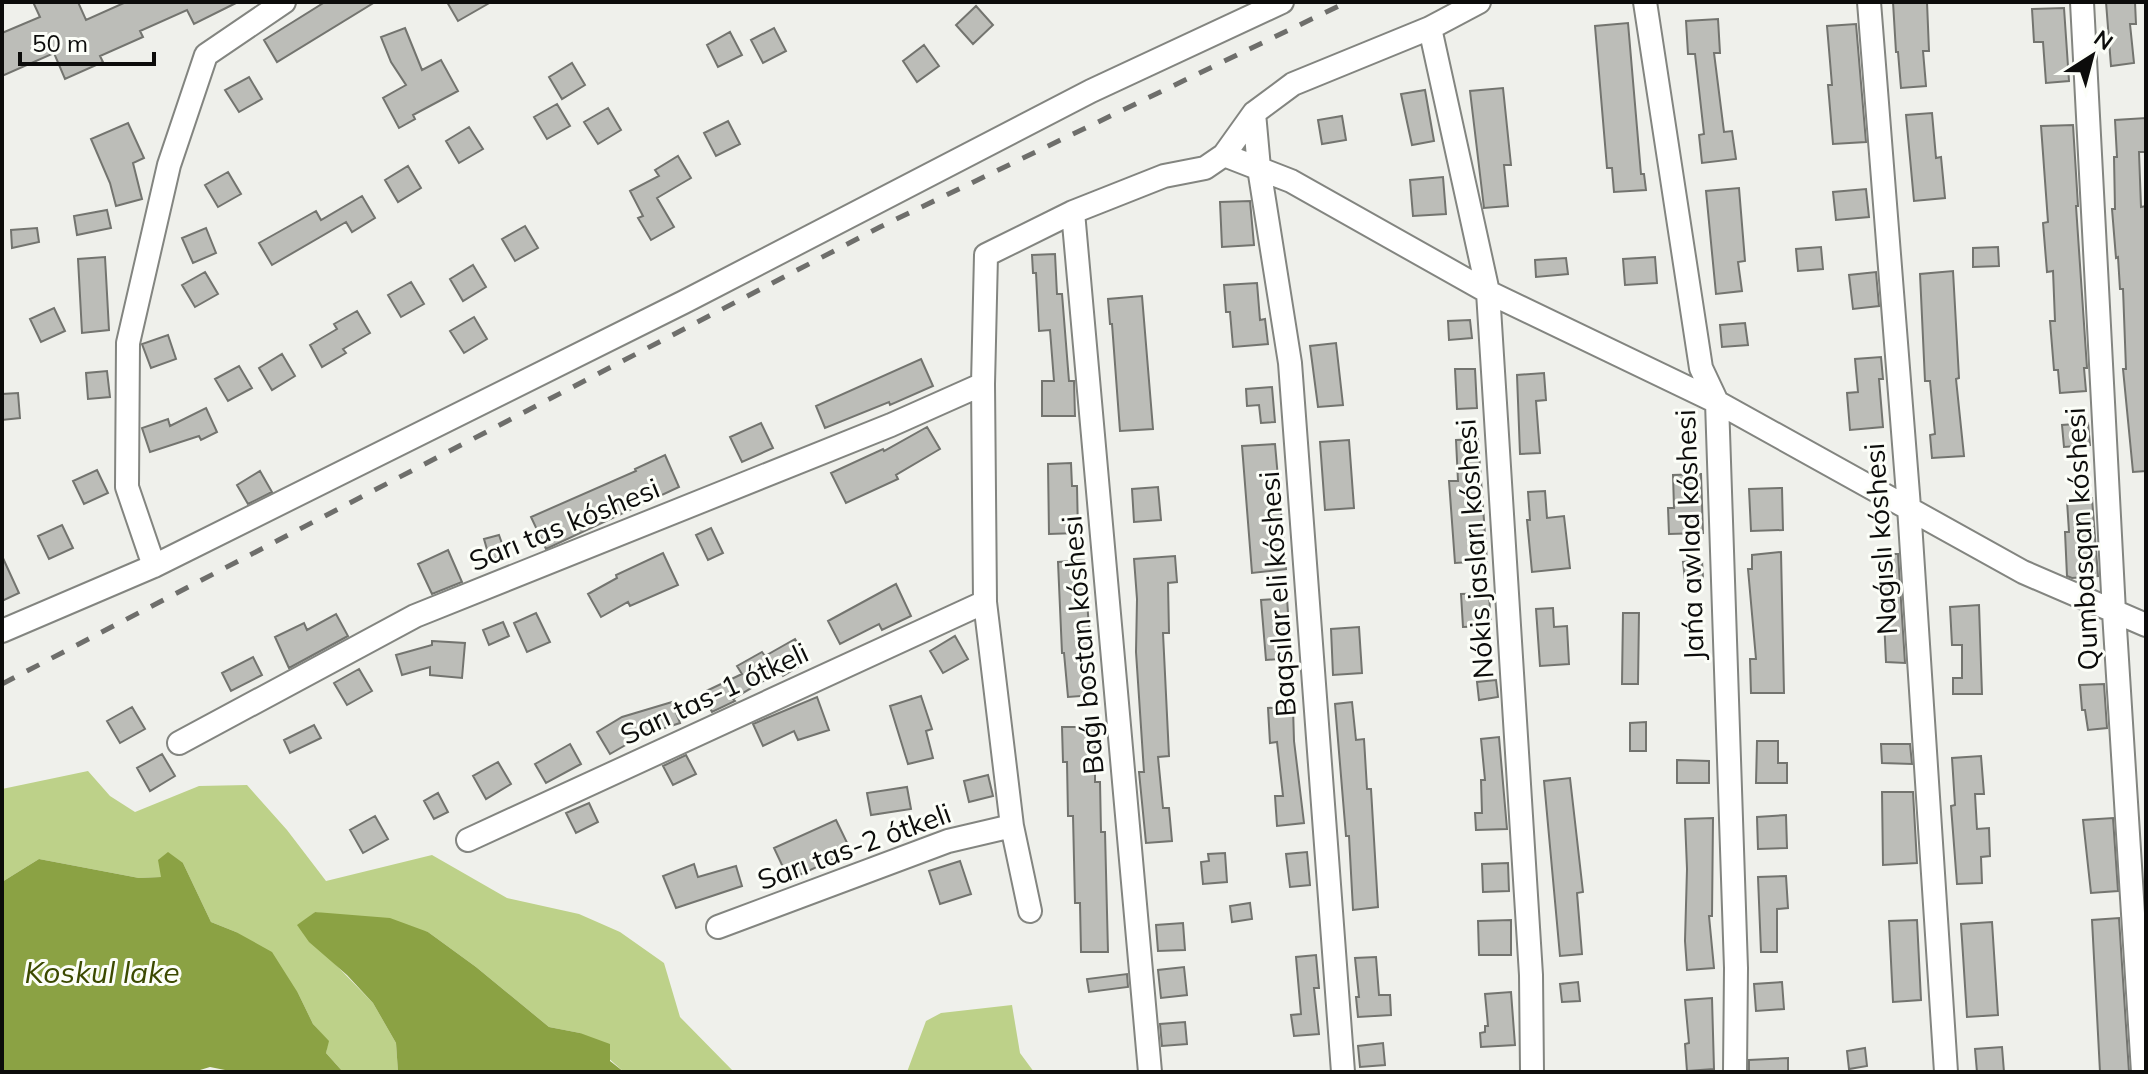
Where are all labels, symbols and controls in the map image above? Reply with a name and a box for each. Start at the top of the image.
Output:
scale bar [20,16,154,66]
north arrow [2052,16,2132,96]
text: N [2089,24,2119,56]
text: 50 m [32,28,88,58]
street label: Qumbasqan kóshesi [2057,407,2105,671]
street label: Jańa awlad kóshesi [1667,409,1711,661]
street label: Nókis jasları kóshesi [1447,418,1501,680]
street label: Naǵıslı kóshesi [1856,442,1904,636]
street label: Sarı tas kóshesi [464,470,664,578]
street label: Baqsılar eli kóshesi [1251,470,1303,718]
street label: Baǵı bostan kóshesi [1053,514,1111,776]
street label: Sarı tas-1 ótkeli [615,634,813,752]
street label: Sarı tas-2 ótkeli [753,795,955,897]
water label: Koskul lake [25,953,179,991]

